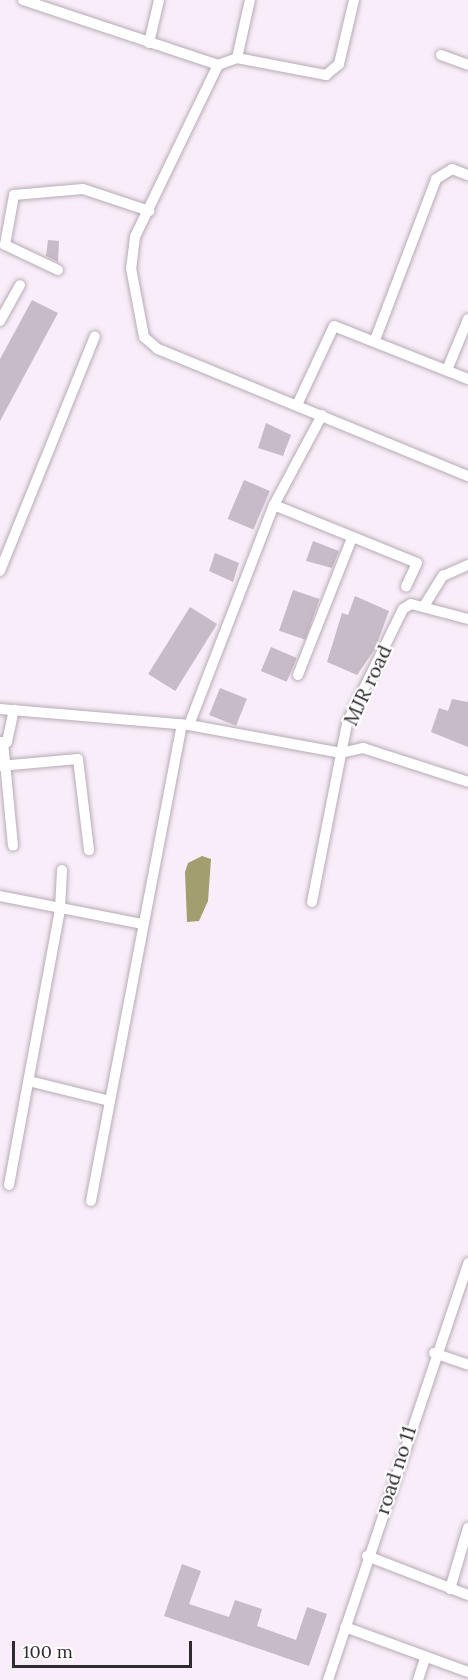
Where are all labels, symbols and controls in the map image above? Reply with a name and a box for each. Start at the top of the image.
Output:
street label: MJR road [338,641,396,729]
street label: road no 11 [369,1423,421,1517]
scale bar [15,1629,195,1667]
text: 100 m [23,1640,73,1663]

